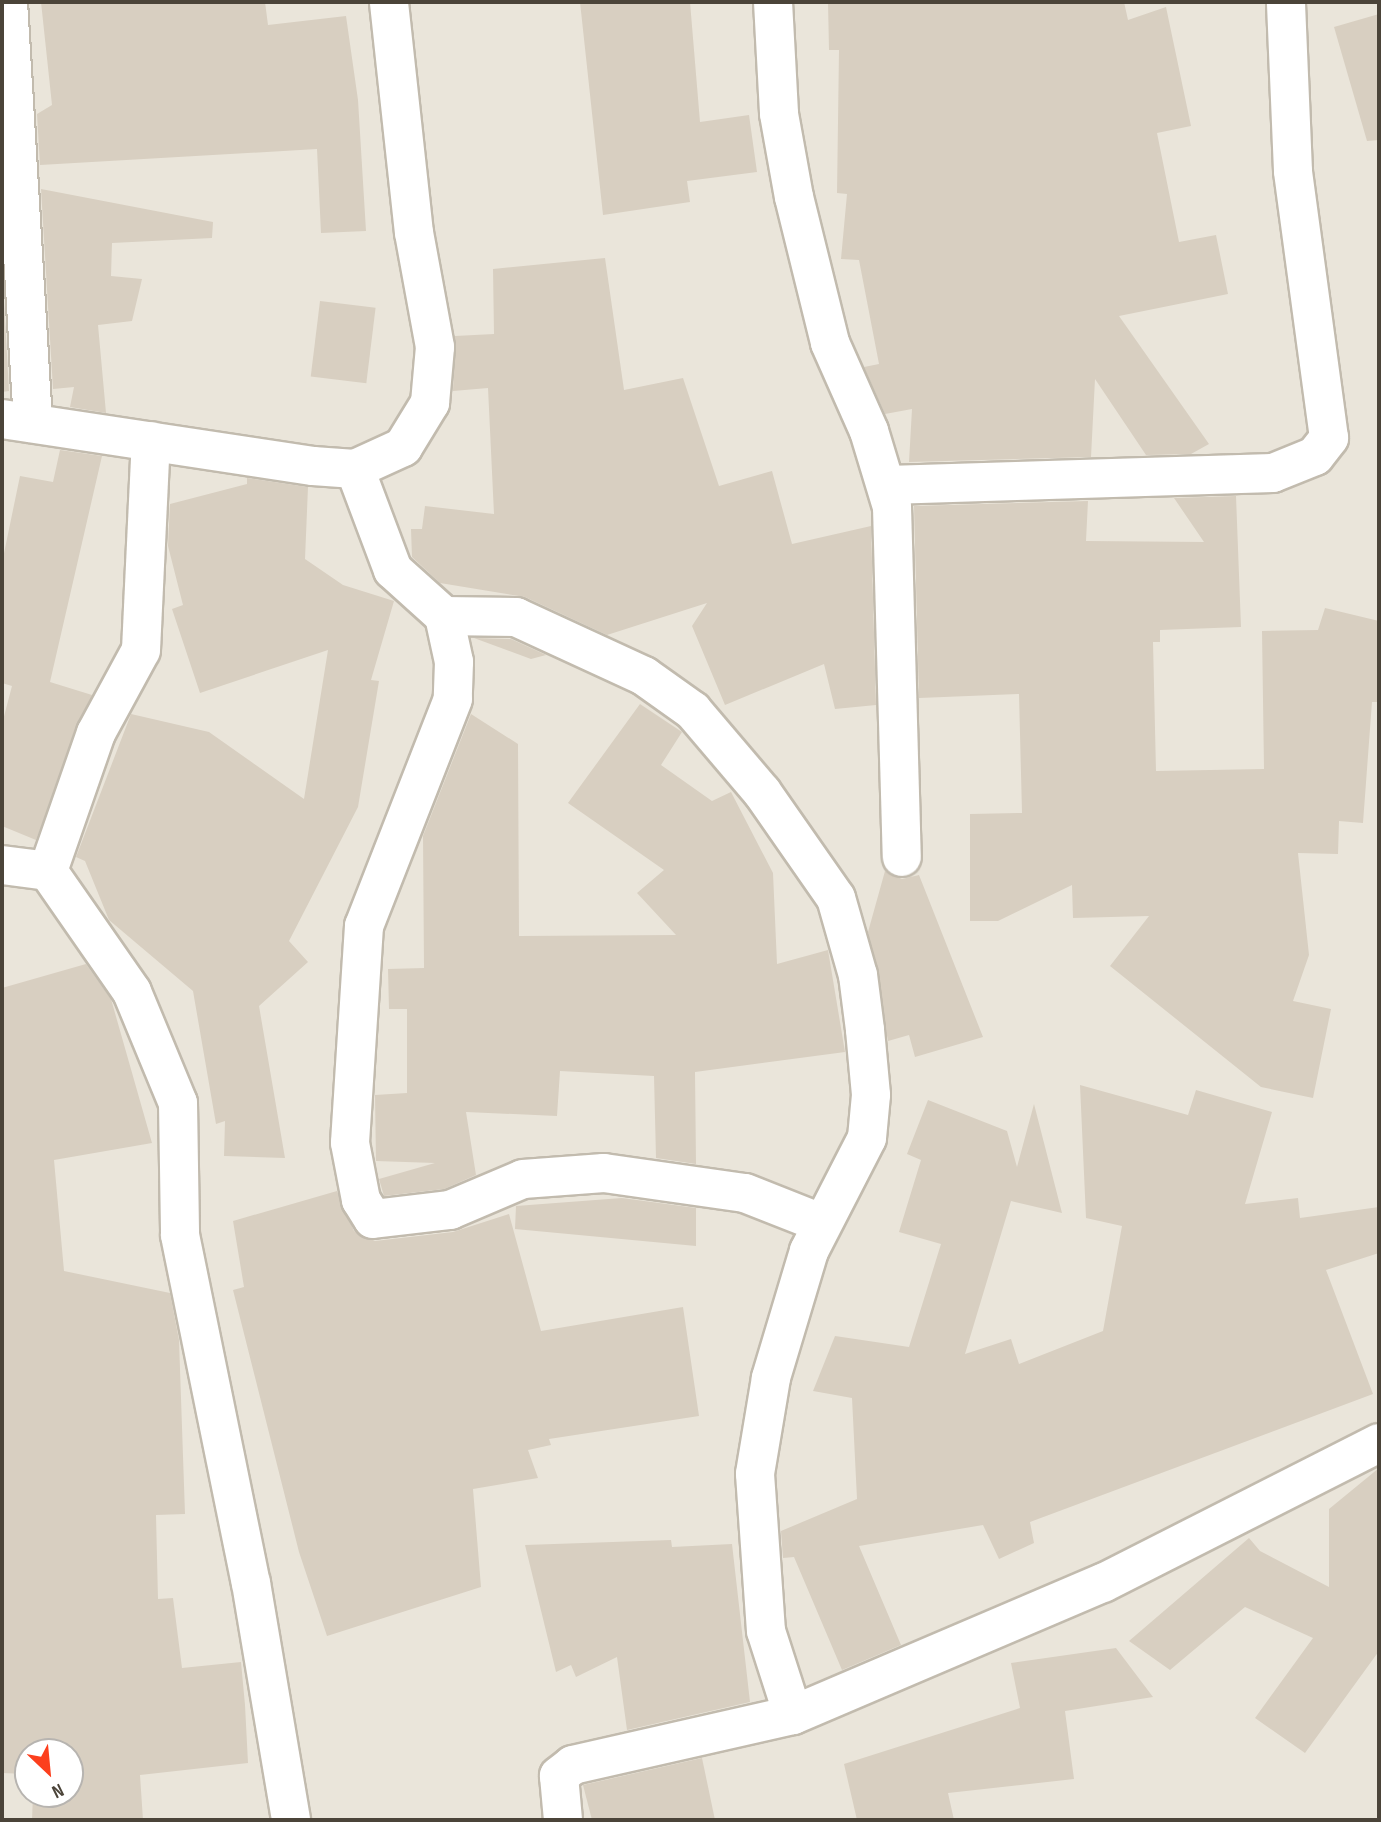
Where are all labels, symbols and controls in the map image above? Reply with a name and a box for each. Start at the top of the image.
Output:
north arrow [14,1738,84,1808]
text: N [48,1778,67,1803]

